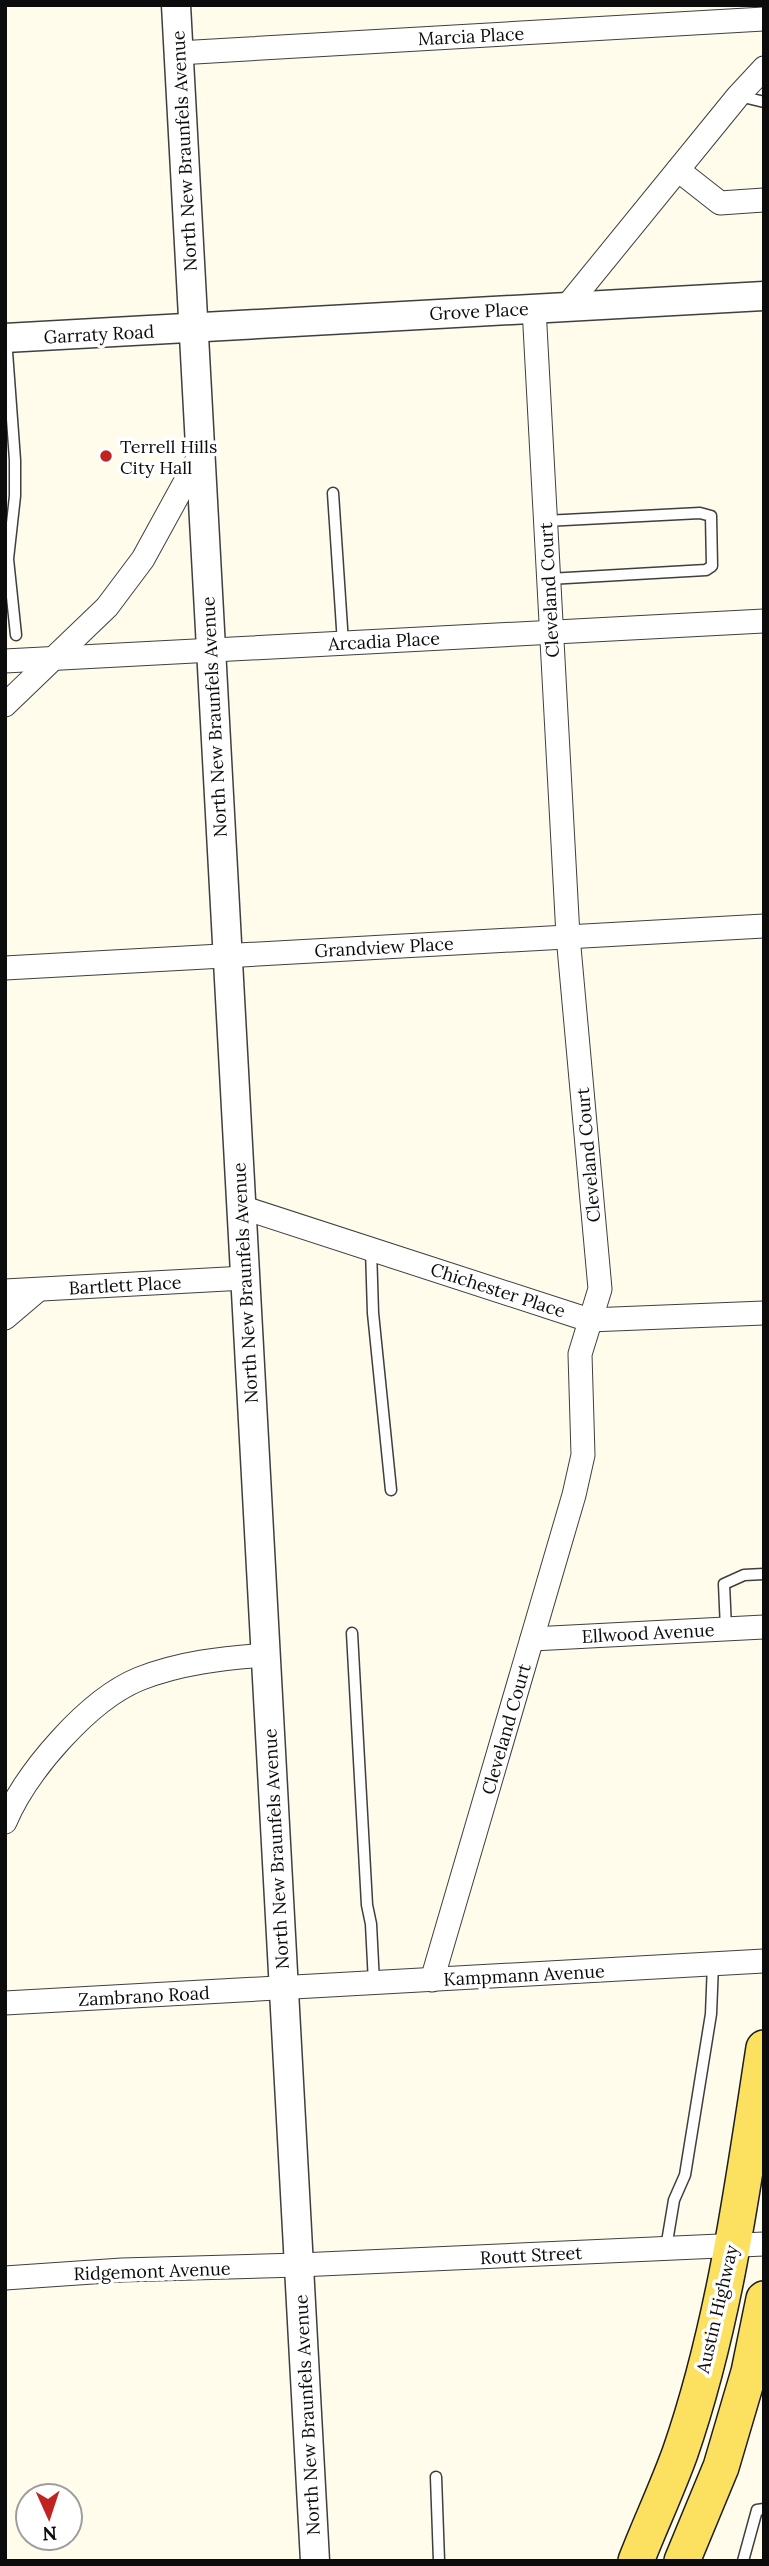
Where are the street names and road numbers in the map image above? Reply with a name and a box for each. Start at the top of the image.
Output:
street label: Marcia Place [417,22,525,50]
street label: North New Braunfels Avenue [166,30,202,272]
street label: Grove Place [429,297,530,325]
street label: Garraty Road [43,320,155,348]
street label: Cleveland Court [534,522,564,658]
street label: North New Braunfels Avenue [196,596,232,838]
street label: Arcadia Place [327,627,441,655]
street label: Grandview Place [314,932,454,962]
street label: Cleveland Court [571,1087,605,1223]
street label: North New Braunfels Avenue [227,1162,263,1404]
street label: Chichester Place [428,1257,569,1323]
street label: Bartlett Place [68,1271,182,1299]
street label: Ellwood Avenue [581,1618,715,1648]
street label: Cleveland Court [476,1661,536,1797]
street label: North New Braunfels Avenue [258,1728,294,1970]
street label: Kampmann Avenue [443,1959,605,1991]
street label: Zambrano Road [78,1981,211,2011]
street label: Routt Street [479,2241,583,2269]
street label: Austin Highway [691,2242,743,2376]
street label: Ridgemont Avenue [73,2257,231,2285]
street label: North New Braunfels Avenue [289,2294,325,2536]

